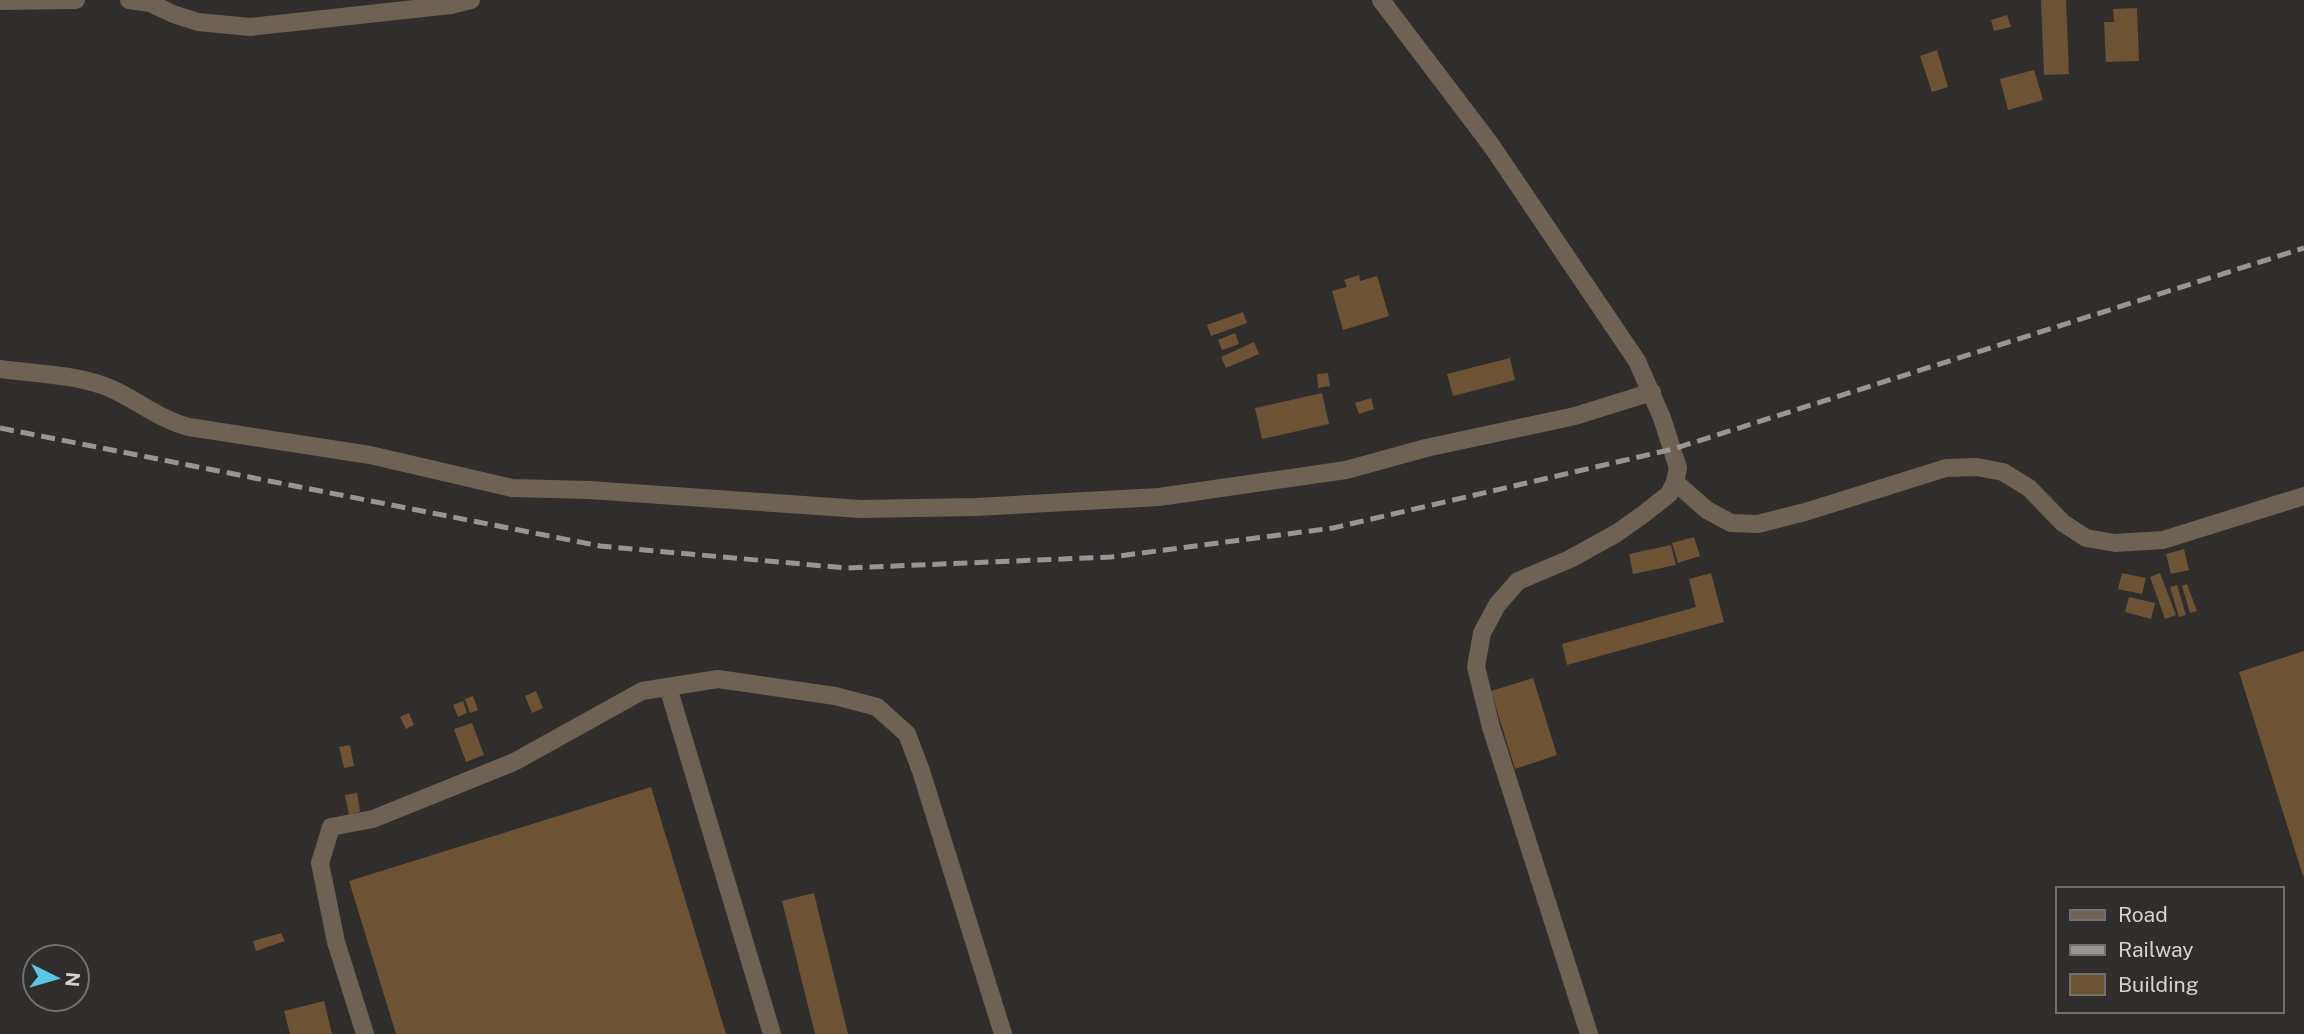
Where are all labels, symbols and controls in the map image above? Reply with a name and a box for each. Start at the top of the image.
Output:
legend [2056,887,2283,1013]
text: Road [2118,902,2168,927]
text: Railway [2118,937,2194,962]
north arrow [21,943,91,1013]
text: N [61,971,85,988]
text: Building [2118,972,2199,997]

